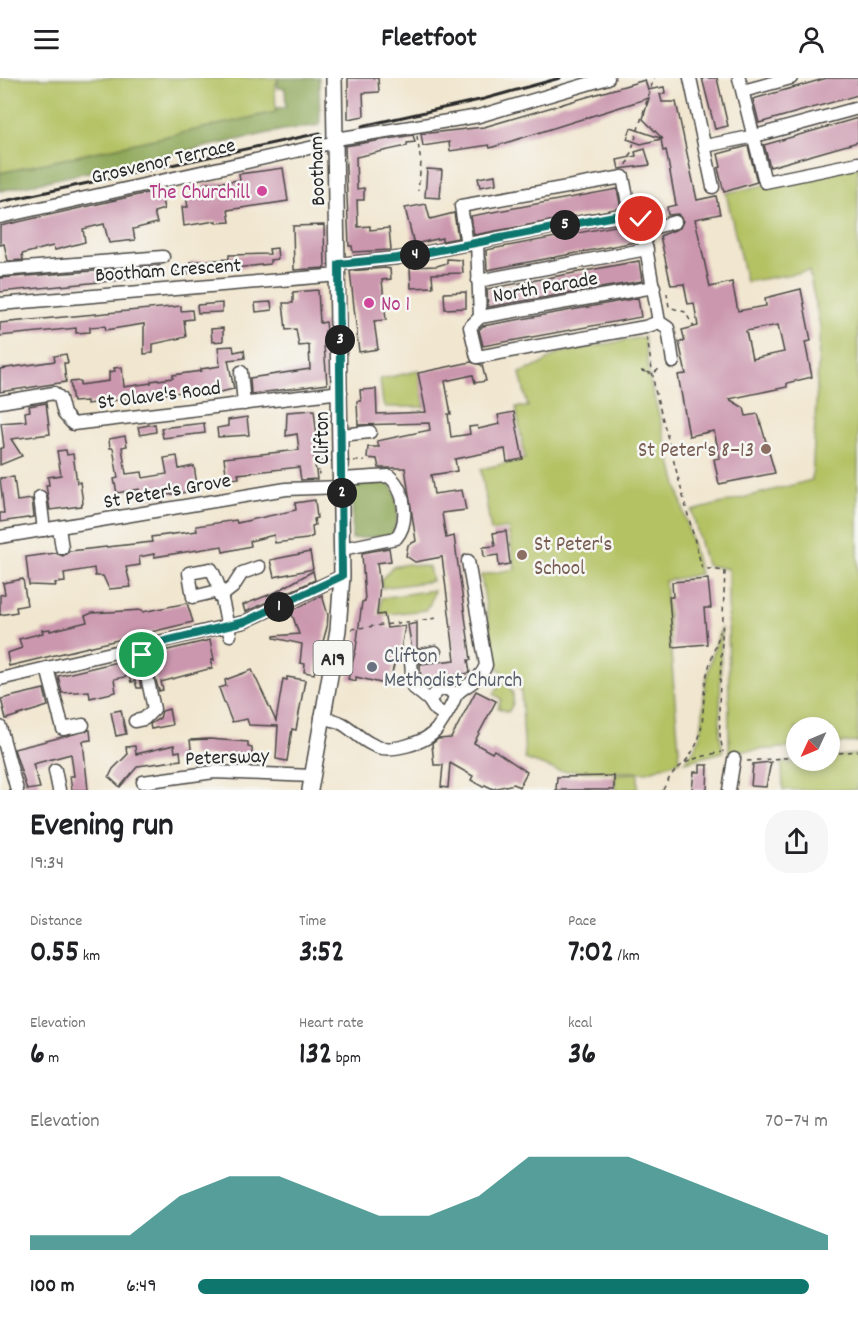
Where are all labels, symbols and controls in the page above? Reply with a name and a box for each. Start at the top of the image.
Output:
text: Fleetfoot [381,20,477,59]
icon: menu [30,23,63,56]
icon: person [795,23,828,56]
street label: Grosvenor Terrace [89,132,239,194]
street label: Bootham [303,135,335,207]
place label: The Churchill [149,179,250,209]
marker: The Churchill [255,184,269,198]
pin [615,193,666,244]
icon: check [624,202,657,235]
pin: 5 [550,210,580,240]
text: 5 [561,213,569,236]
pin: 4 [400,240,430,270]
text: 4 [412,243,418,266]
street label: Bootham Crescent [94,252,243,292]
street label: North Parade [491,265,600,313]
place label: No 1 [381,291,410,321]
marker: No 1 [362,296,376,310]
pin: 3 [325,325,355,355]
text: 3 [336,328,344,351]
street label: St Olave's Road [96,375,223,419]
street label: Clifton [309,411,339,465]
place label: St Peter's 8–13 [638,437,754,467]
marker: St Peter's 8–13 [759,442,773,456]
street label: St Peter's Grove [101,467,234,519]
pin: 2 [327,478,357,508]
text: 2 [339,481,346,504]
place label: St Peter's School [534,531,612,585]
marker: St Peter's School [515,548,529,562]
pin: 1 [264,592,294,622]
text: 1 [277,595,281,618]
pin [116,629,167,680]
icon: arrive [125,638,158,671]
road number: A19 [314,641,352,675]
place label: Clifton Methodist Church [384,643,522,697]
marker: Clifton Methodist Church [365,660,379,674]
north arrow [786,717,840,771]
map controls [786,717,840,771]
street label: Petersway [184,743,270,775]
text: Evening run [30,804,174,851]
button: share [765,810,828,873]
text: 19:34 [30,850,64,878]
text: Distance [30,910,82,933]
text: Time [299,910,326,933]
text: Pace [568,910,596,933]
text: 0.55 [30,933,79,976]
text: 3:52 [299,933,344,976]
text: 7:02 [568,933,614,976]
text: km [79,945,100,968]
text: /km [614,945,640,968]
text: Elevation [30,1012,86,1035]
text: Heart rate [299,1012,364,1035]
text: kcal [568,1012,592,1035]
text: 6 [30,1035,45,1078]
text: 132 [299,1035,332,1078]
text: 36 [568,1035,596,1078]
text: m [45,1047,59,1070]
text: bpm [332,1047,361,1070]
text: Elevation [30,1108,100,1136]
text: 70–74 m [765,1108,828,1136]
text: 100 m [30,1273,75,1301]
text: 6:49 [126,1273,157,1301]

